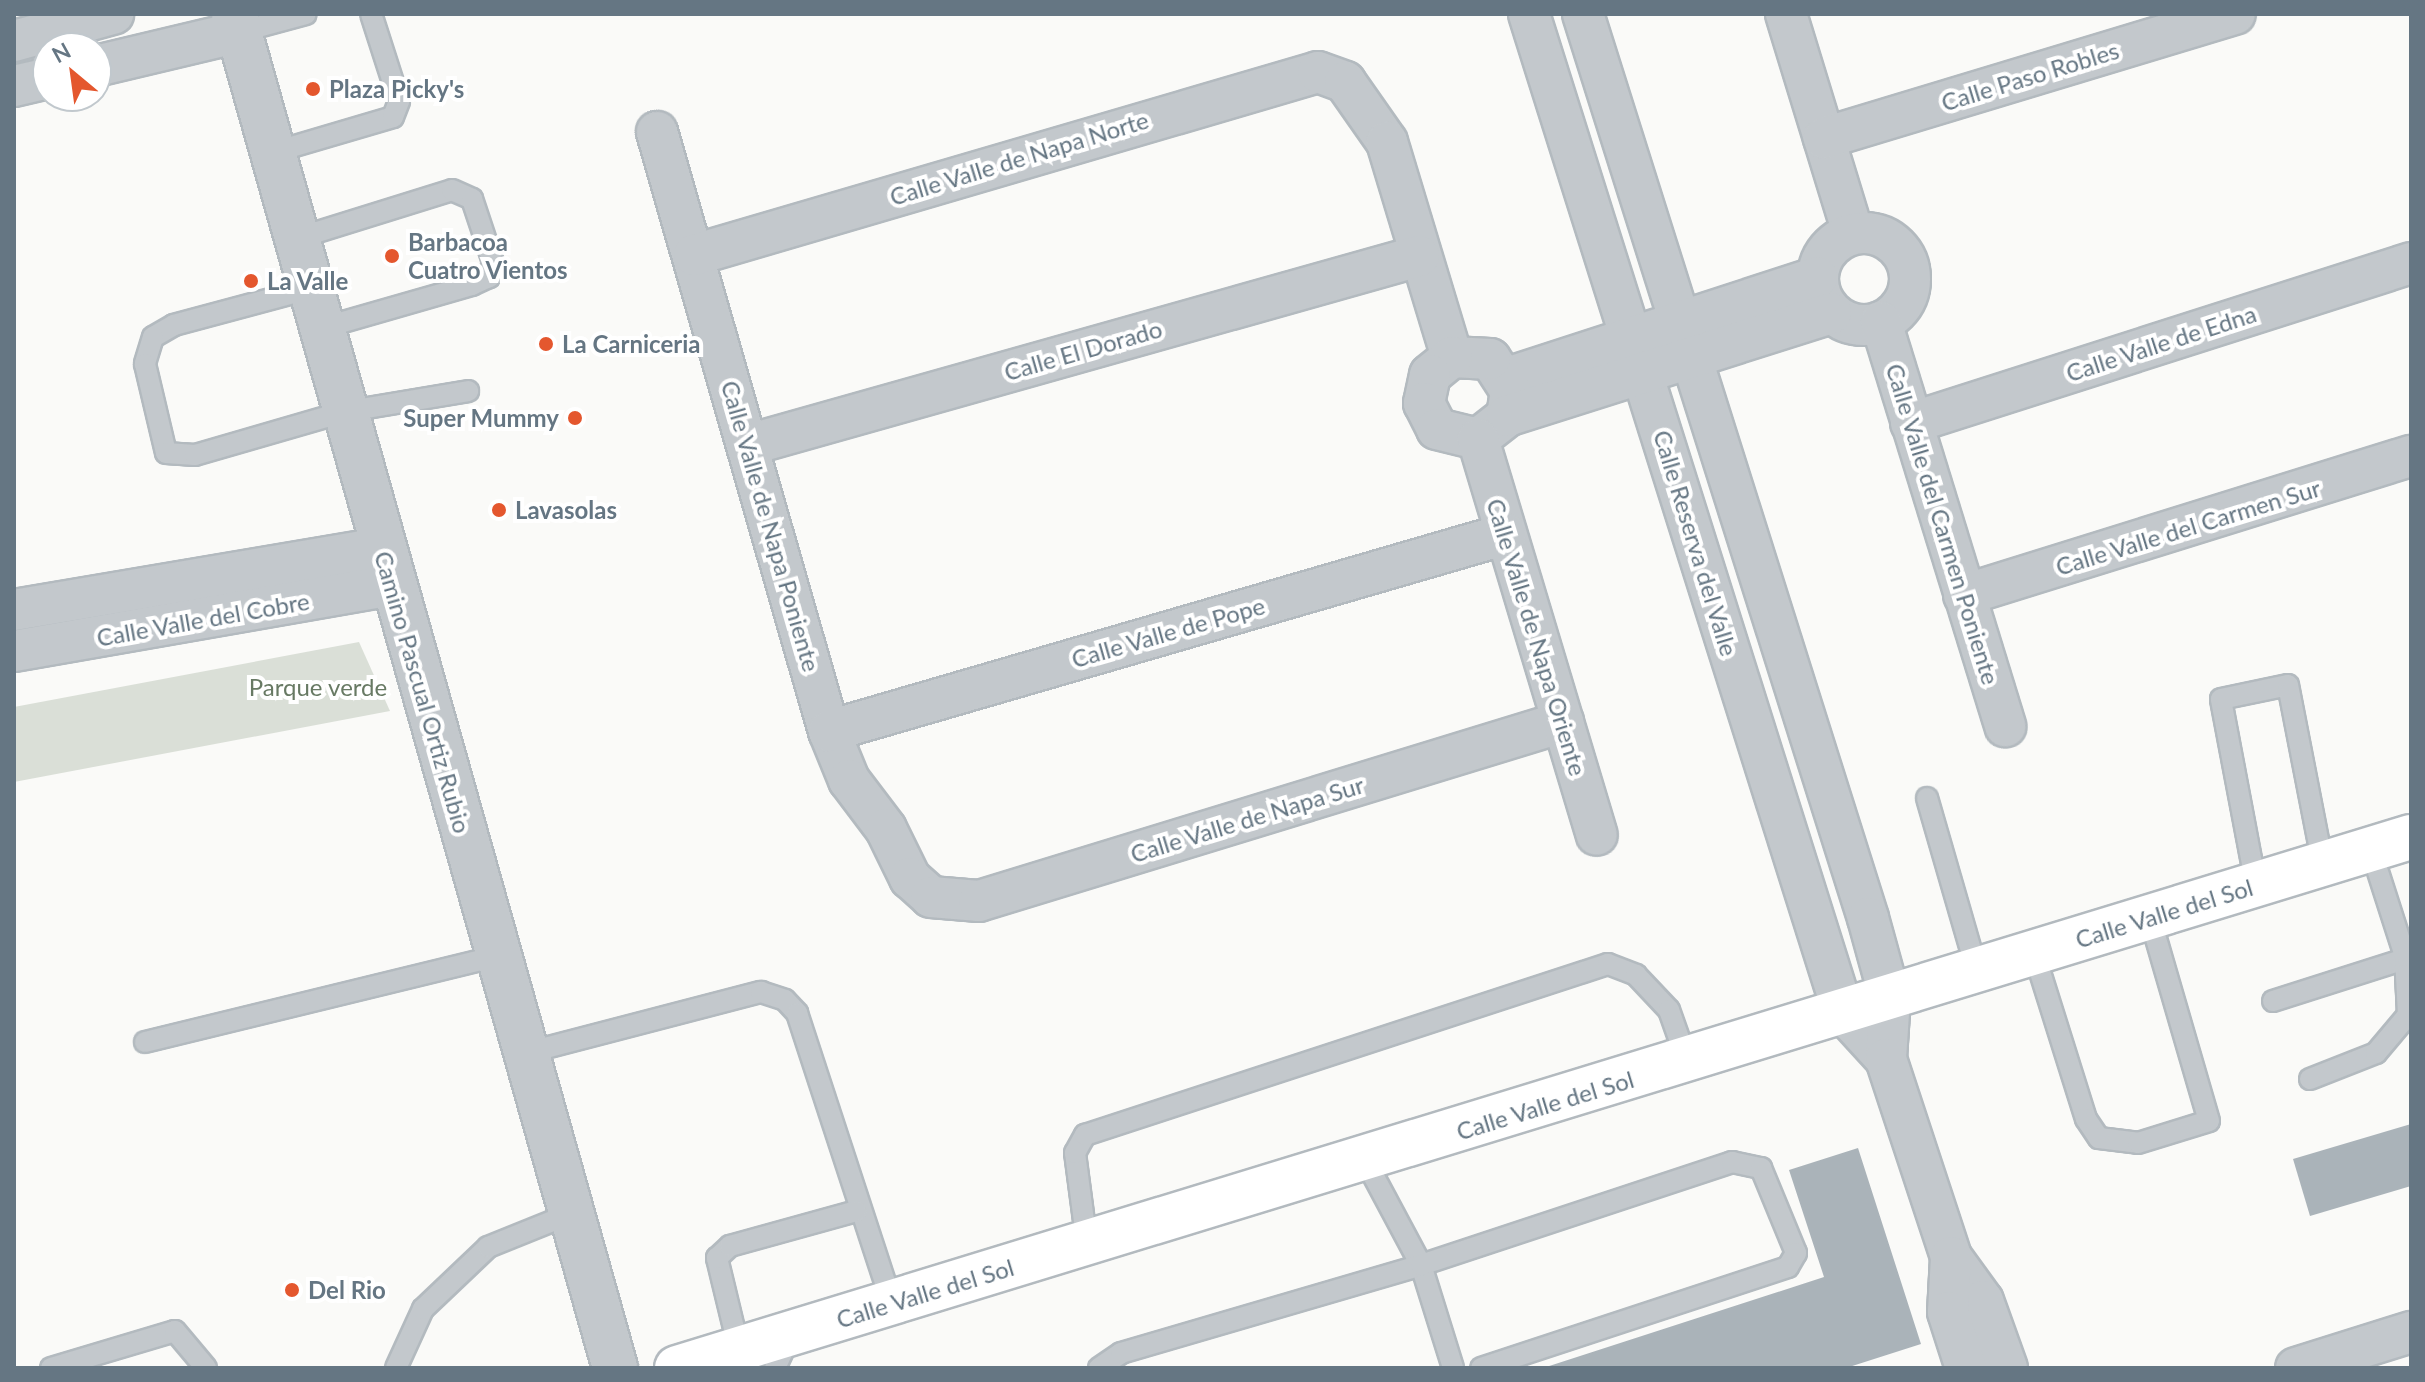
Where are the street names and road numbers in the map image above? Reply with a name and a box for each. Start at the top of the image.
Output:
street label: Calle Paso Robles [1938,35,2122,117]
street label: Calle Valle de Napa Norte [886,105,1152,211]
street label: Calle Valle de Edna [2062,299,2260,387]
street label: Calle El Dorado [1001,314,1165,386]
street label: Calle Valle del Carmen Poniente [1880,360,2006,688]
street label: Calle Valle de Napa Poniente [716,377,826,675]
street label: Calle Reserva del Valle [1648,426,1744,660]
street label: Calle Valle del Carmen Sur [2052,473,2324,581]
street label: Calle Valle de Napa Oriente [1481,495,1593,779]
street label: Camino Pascual Ortiz Rubio [369,548,477,836]
street label: Calle Valle del Cobre [94,586,312,652]
street label: Calle Valle de Pope [1068,591,1268,673]
street label: Calle Valle de Napa Sur [1126,770,1368,868]
street label: Calle Valle del Sol [2071,872,2257,954]
street label: Calle Valle del Sol [1452,1064,1638,1146]
street label: Calle Valle del Sol [832,1252,1018,1334]

